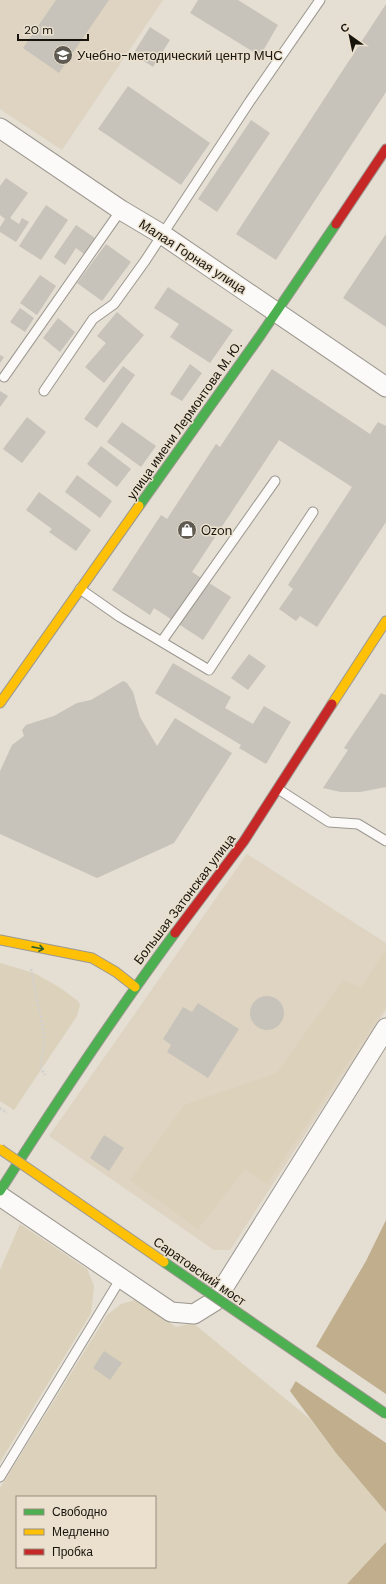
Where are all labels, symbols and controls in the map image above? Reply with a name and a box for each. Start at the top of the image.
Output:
scale bar [18,16,88,42]
north arrow [330,16,370,56]
text: С [337,20,352,36]
text: 20 m [24,22,53,38]
school or university icon: Учебно-методический центр МЧС [52,44,74,66]
place label: Учебно-методический центр МЧС [77,47,283,64]
street label: Малая Горная улица [136,215,250,298]
street label: улица имени Лермонтова М. Ю. [123,337,246,503]
shop icon: Ozon [176,519,198,541]
place label: Ozon [201,522,232,539]
street label: Большая Затонская улица [130,830,239,968]
one-way arrow [31,944,44,952]
street label: Саратовский мост [150,1233,249,1310]
legend [16,1496,156,1568]
text: Свободно [52,1504,107,1520]
text: Медленно [52,1524,109,1540]
text: Пробка [52,1544,93,1560]

